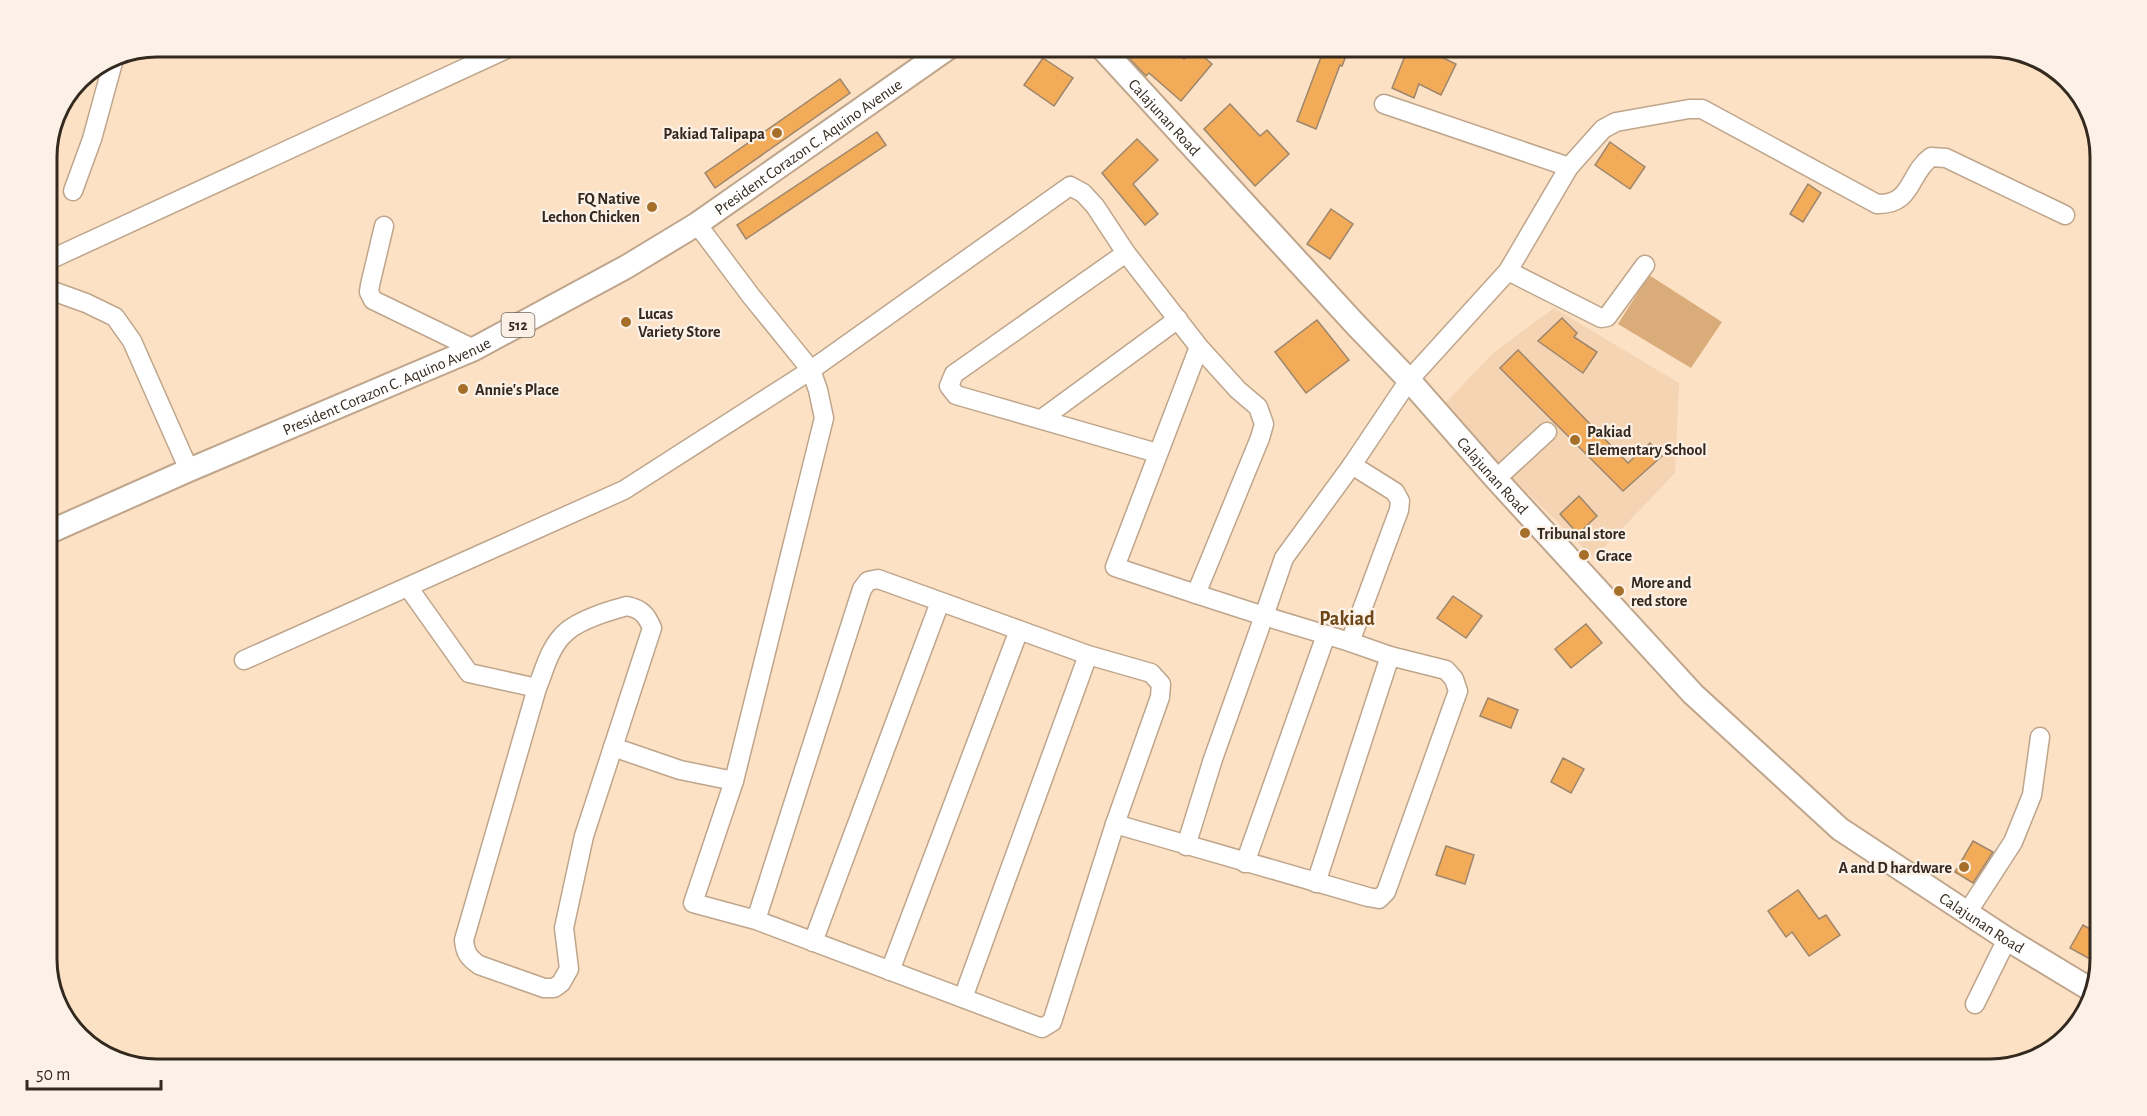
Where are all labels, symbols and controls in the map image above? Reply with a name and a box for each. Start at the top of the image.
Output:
street label: President Corazon C. Aquino Avenue [712,76,905,218]
street label: Calajunan Road [1125,76,1203,159]
place label: Pakiad Talipapa [663,126,765,142]
marker: Pakiad Talipapa [770,126,784,140]
place label: FQ Native Lechon Chicken [542,191,640,225]
marker: FQ Native Lechon Chicken [645,200,659,214]
place label: Lucas Variety Store [638,306,721,341]
road number: 512 [502,313,534,337]
marker: Lucas Variety Store [619,315,633,329]
street label: President Corazon C. Aquino Avenue [280,335,494,438]
marker: Annie's Place [456,382,470,396]
place label: Annie's Place [475,382,559,398]
place label: Pakiad Elementary School [1587,424,1707,459]
marker: Pakiad Elementary School [1568,433,1582,447]
street label: Calajunan Road [1454,434,1531,518]
marker: Tribunal store [1518,526,1532,540]
place label: Tribunal store [1537,526,1626,542]
marker: Grace [1577,548,1591,562]
place label: Grace [1596,548,1633,564]
place label: More and red store [1631,575,1692,609]
marker: More and red store [1612,584,1626,598]
district label: Pakiad [1319,609,1375,629]
place label: A and D hardware [1838,860,1952,876]
marker: A and D hardware [1957,860,1971,874]
street label: Calajunan Road [1936,890,2027,956]
scale bar [27,1053,160,1091]
text: 50 m [36,1066,70,1084]

